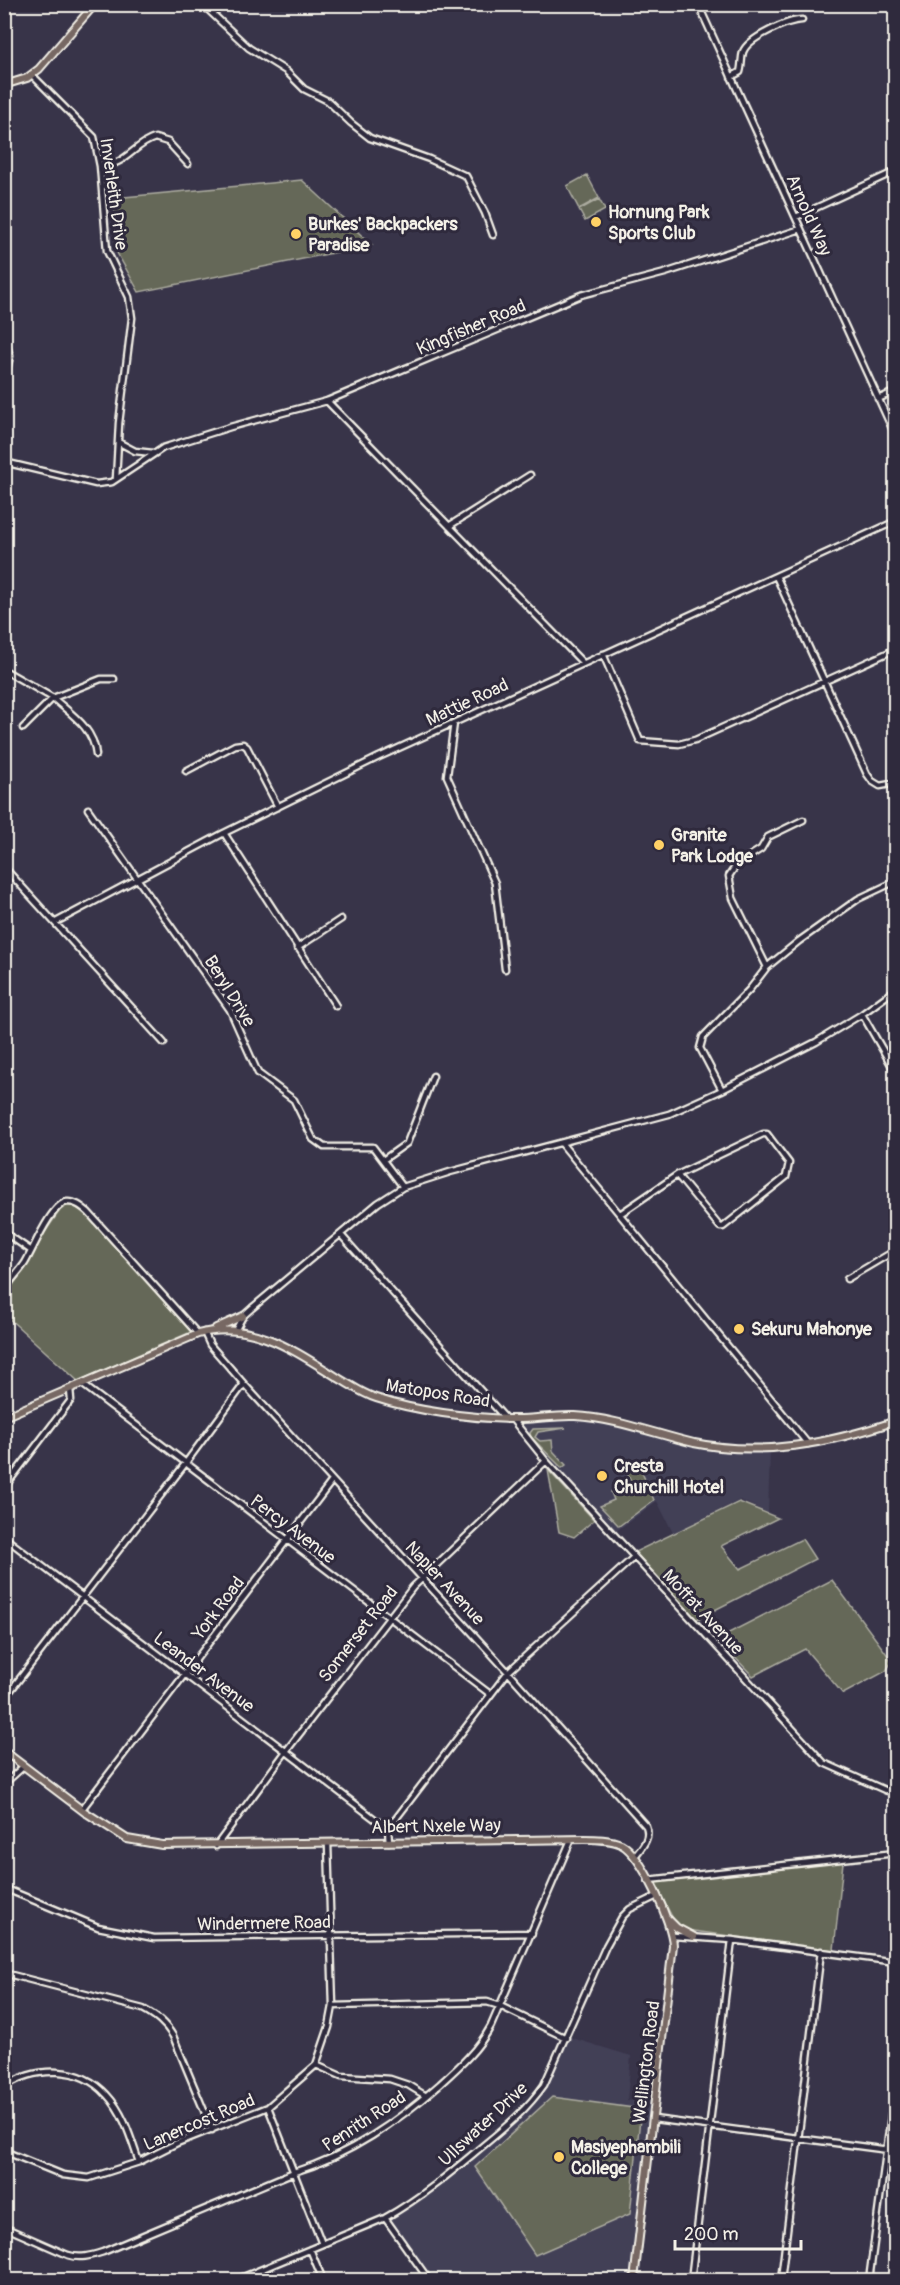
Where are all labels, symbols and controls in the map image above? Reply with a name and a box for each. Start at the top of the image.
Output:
street label: Inverleith Drive [94,136,133,252]
street label: Arnold Way [780,171,837,260]
place label: Hornung Park Sports Club [608,201,710,245]
place label: Burkes' Backpackers Paradise [308,213,459,257]
marker: Hornung Park Sports Club [589,215,603,229]
marker: Burkes' Backpackers Paradise [289,227,303,241]
street label: Kingfisher Road [413,294,529,361]
street label: Mattie Road [422,673,512,732]
place label: Granite Park Lodge [671,824,754,868]
marker: Granite Park Lodge [652,838,666,852]
street label: Beryl Drive [199,951,261,1031]
place label: Sekuru Mahonye [751,1318,873,1341]
marker: Sekuru Mahonye [732,1322,746,1336]
street label: Matopos Road [384,1374,492,1413]
place label: Cresta Churchill Hotel [614,1455,724,1499]
marker: Cresta Churchill Hotel [595,1469,609,1483]
street label: Percy Avenue [245,1490,340,1569]
street label: Napier Avenue [400,1536,490,1630]
street label: Moffat Avenue [657,1565,748,1660]
street label: York Road [186,1572,250,1645]
street label: Somerset Road [314,1581,403,1687]
street label: Leander Avenue [149,1627,259,1718]
street label: Albert Nxele Way [371,1814,501,1839]
street label: Windermere Road [197,1911,331,1936]
street label: Wellington Road [628,2000,665,2125]
street label: Ullswater Drive [434,2077,533,2171]
street label: Penrith Road [318,2086,410,2157]
street label: Lanercost Road [140,2089,258,2156]
place label: Masiyephambili College [571,2136,681,2180]
marker: Masiyephambili College [552,2150,566,2164]
scale bar [675,2213,801,2251]
text: 200 m [684,2223,739,2246]

